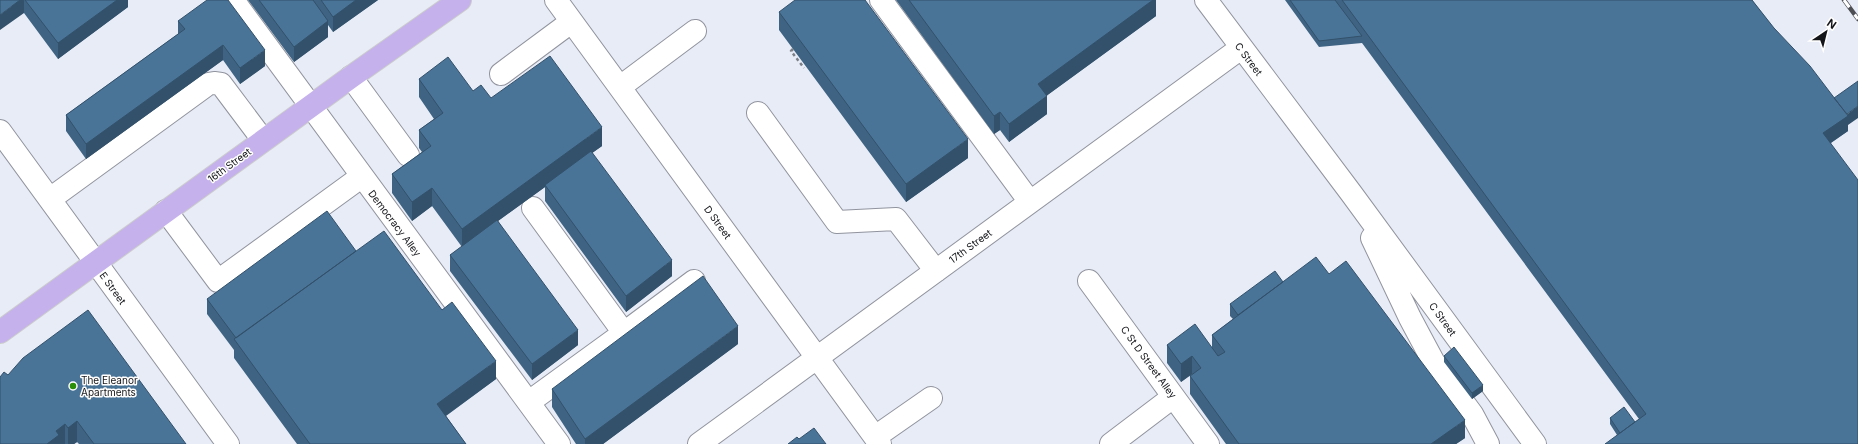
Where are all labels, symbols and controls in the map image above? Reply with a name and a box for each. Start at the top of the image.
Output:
north arrow [1806,12,1846,52]
text: N [1824,16,1839,32]
street label: C Street [1233,40,1266,78]
street label: 16th Street [205,145,254,185]
street label: Democracy Alley [366,188,424,259]
street label: D Street [702,203,735,242]
street label: 17th Street [946,226,994,266]
street label: E Street [97,269,129,307]
street label: C Street [1427,300,1460,339]
street label: C St D Street Alley [1119,323,1180,401]
place label: The Eleanor Apartments [81,374,138,398]
marker: The Eleanor Apartments [68,381,78,391]

